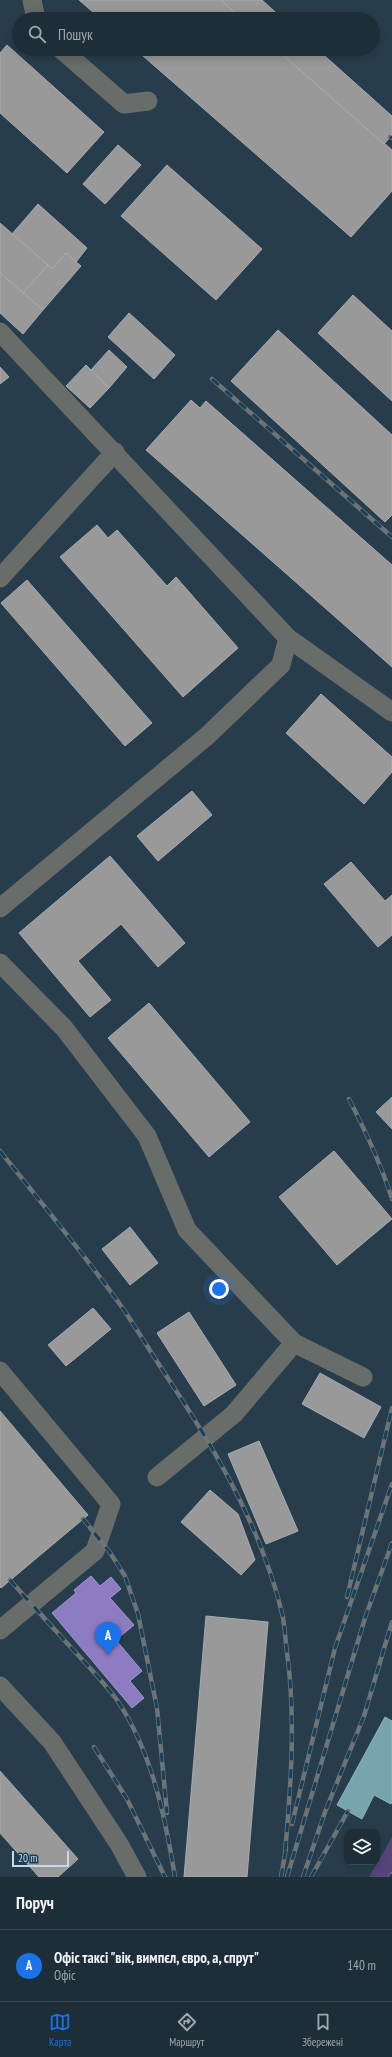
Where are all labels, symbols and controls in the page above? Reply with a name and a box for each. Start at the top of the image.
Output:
search box [12,12,380,56]
icon: search [26,23,48,45]
text: Пошук [58,25,93,44]
your location [209,1279,229,1299]
pin: A [95,1622,121,1655]
map controls [344,1829,380,1865]
button: layers [344,1829,380,1865]
scale bar [12,1849,69,1868]
text: 20 m [18,1851,37,1865]
text: Поруч [16,1892,54,1914]
text: Офіс таксі "вік, вимпєл, євро, а, спрут" [54,1948,259,1967]
text: A [26,1957,32,1974]
text: 140 m [347,1957,376,1974]
text: Офіс [54,1967,76,1984]
tab: Карта [49,2011,71,2049]
tab: Маршрут [169,2011,204,2049]
tab: Збережені [302,2011,343,2049]

